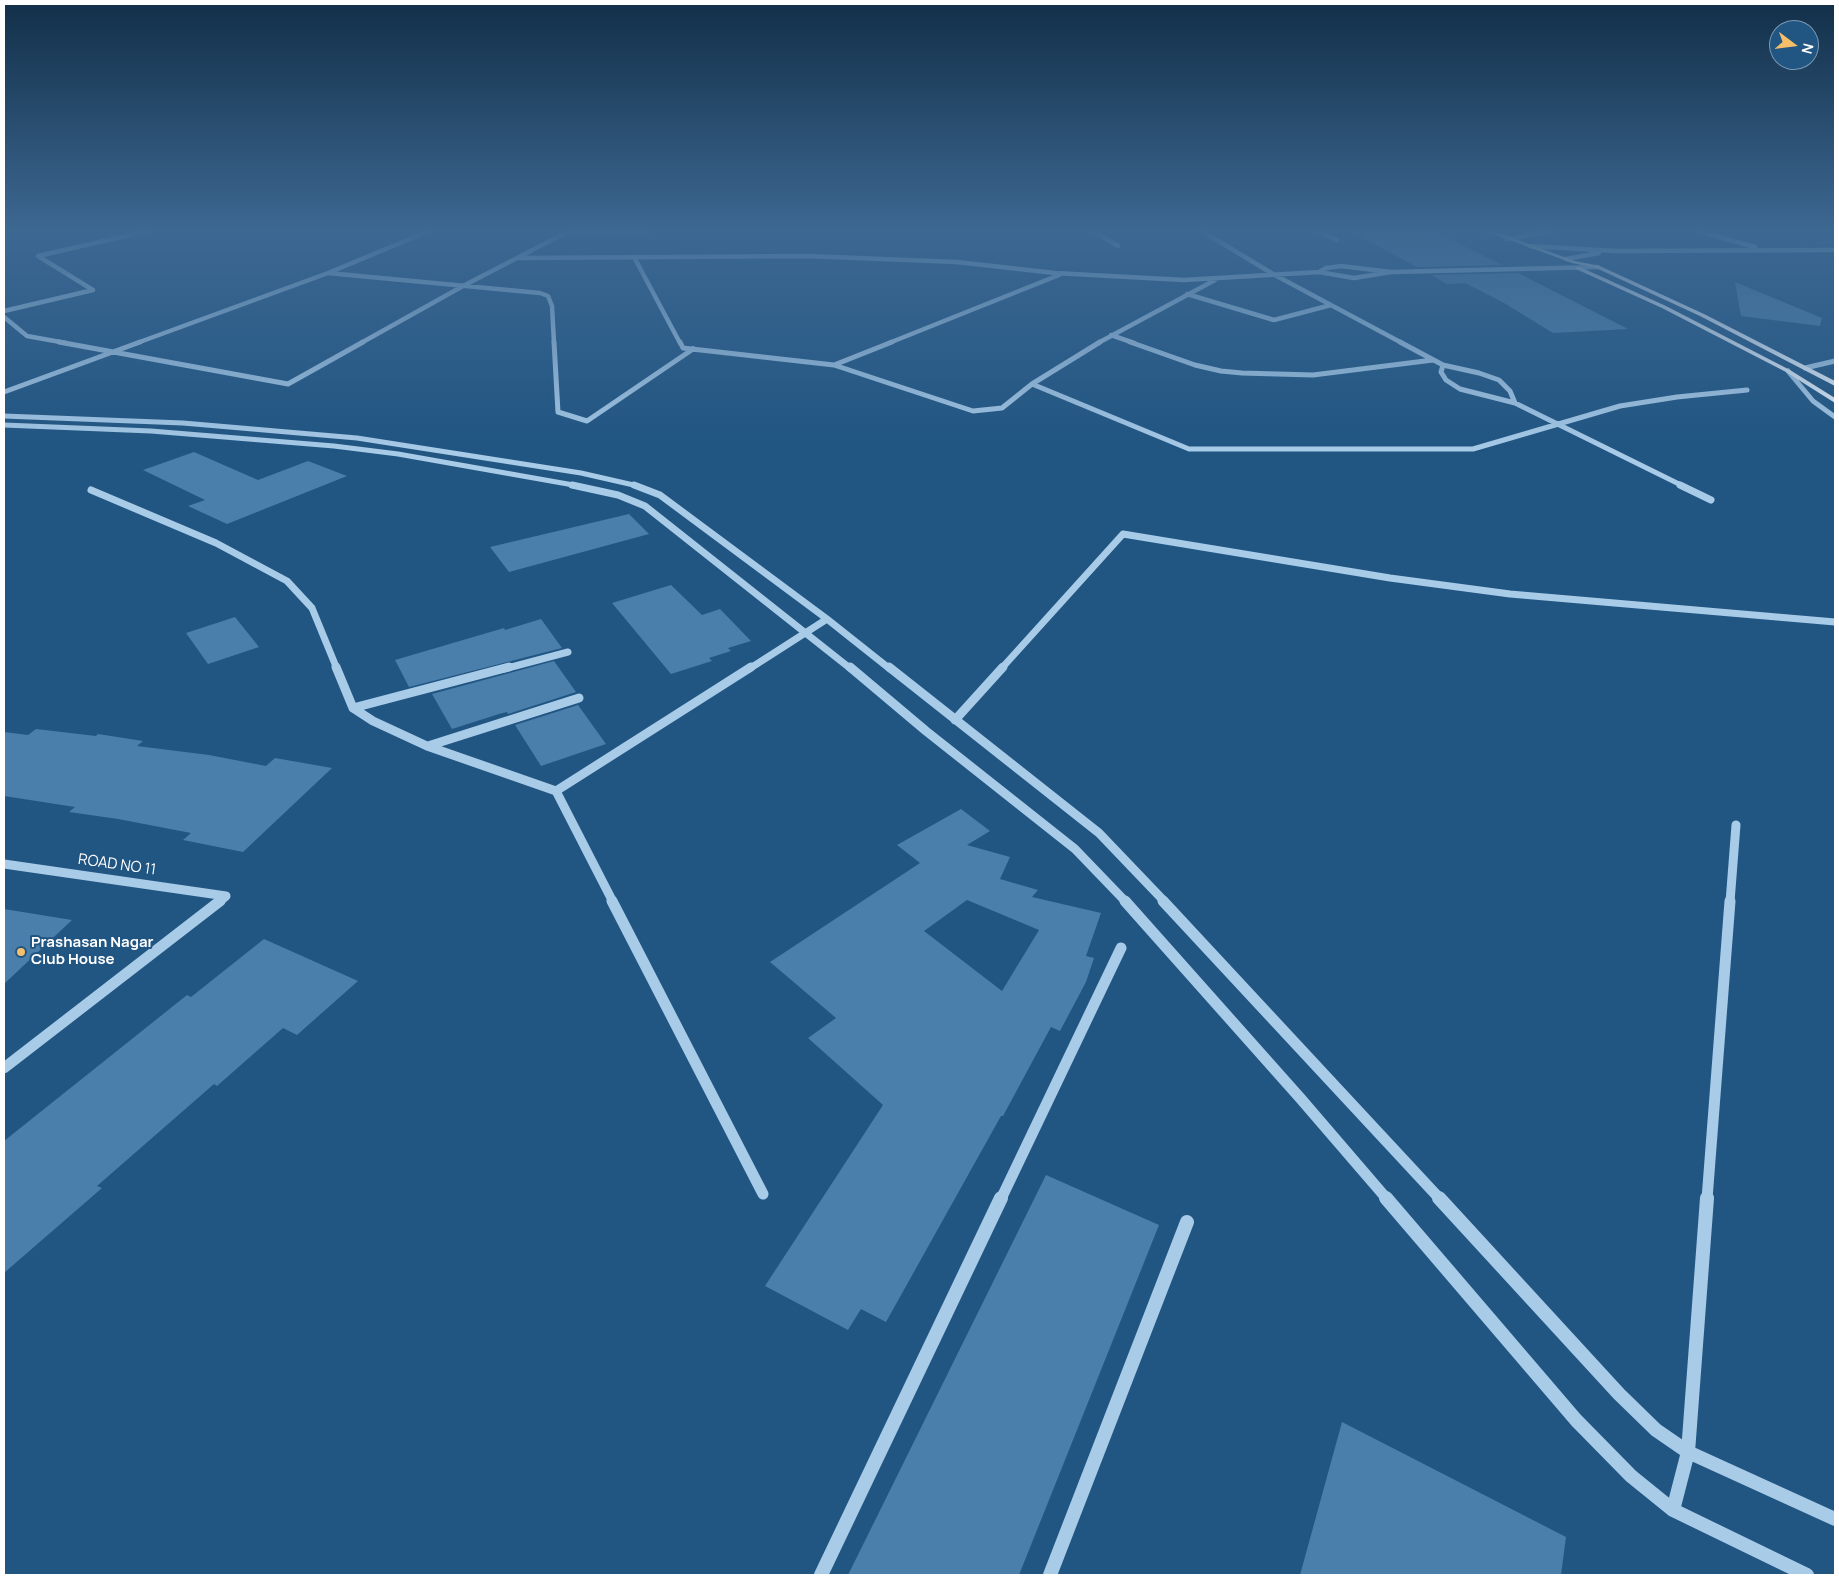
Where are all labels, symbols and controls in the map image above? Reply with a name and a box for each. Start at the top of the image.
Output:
north arrow [1769,20,1819,70]
text: N [1798,41,1818,56]
street label: ROAD NO 11 [77,851,157,879]
place label: Prashasan Nagar Club House [31,934,154,969]
marker: Prashasan Nagar Club House [15,946,27,958]

